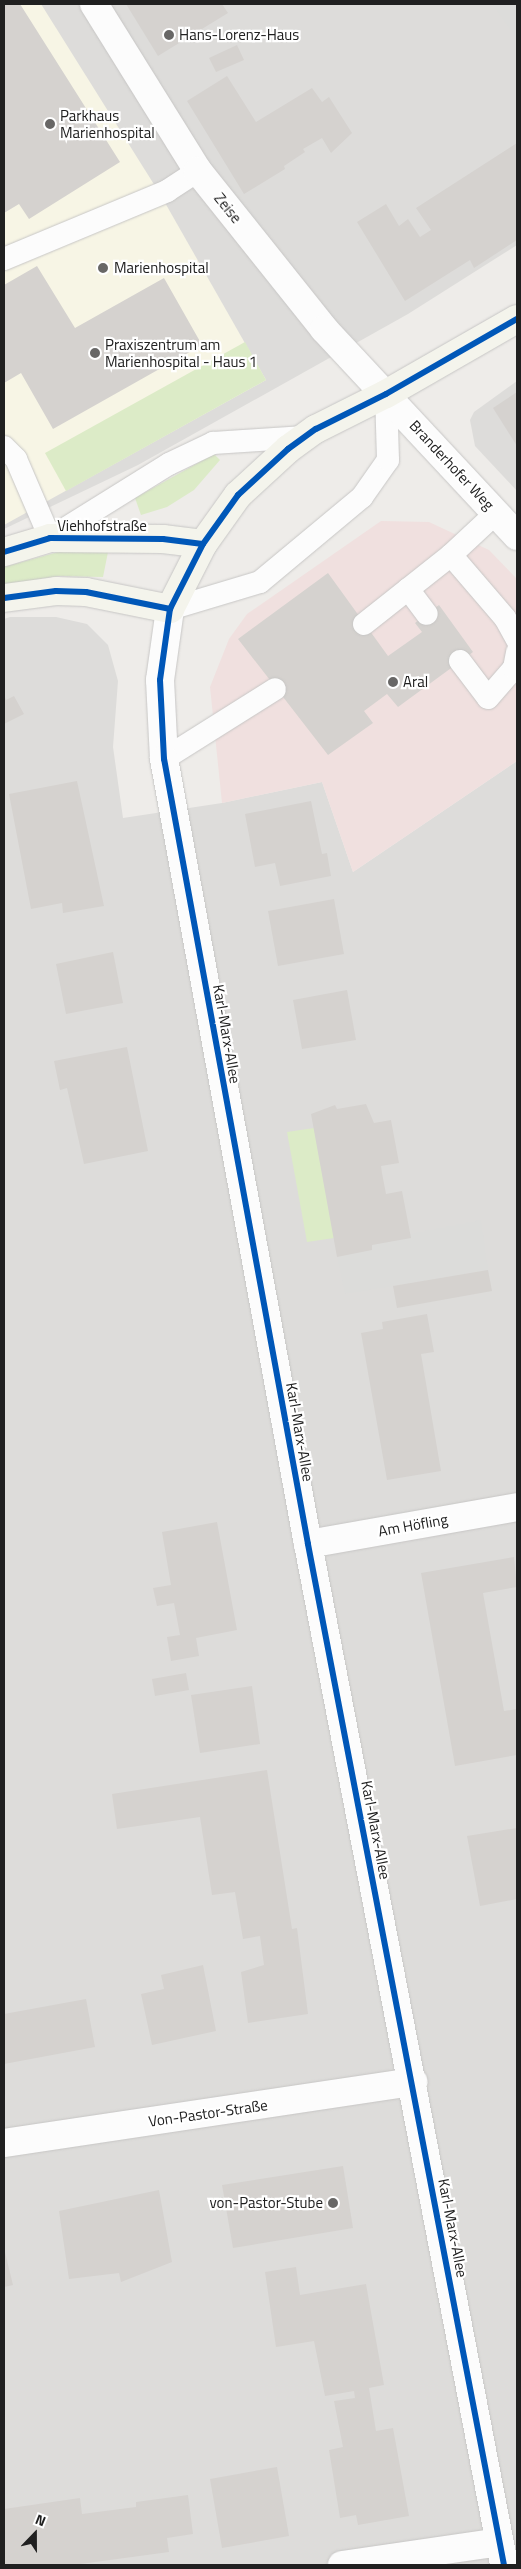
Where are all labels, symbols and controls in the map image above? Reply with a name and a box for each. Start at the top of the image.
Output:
place label: Hans-Lorenz-Haus [179,26,299,44]
marker: Hans-Lorenz-Haus [163,29,175,41]
place label: Parkhaus Marienhospital [60,106,155,141]
marker: Parkhaus Marienhospital [44,118,56,130]
street label: Zeise [211,189,245,227]
place label: Marienhospital [114,259,209,277]
marker: Marienhospital [96,261,110,275]
place label: Praxiszentrum am Marienhospital - Haus 1 [105,335,257,370]
marker: Praxiszentrum am Marienhospital - Haus 1 [89,347,101,359]
street label: Branderhofer Weg [406,417,498,513]
street label: Viehhofstraße [57,517,147,535]
place label: Aral [403,673,428,691]
marker: Aral [387,676,399,688]
street label: Karl-Marx-Allee [209,983,245,1085]
street label: Karl-Marx-Allee [282,1381,318,1483]
street label: Am Höfling [377,1510,449,1540]
street label: Karl-Marx-Allee [358,1779,394,1881]
street label: Von-Pastor-Straße [147,2096,269,2130]
street label: Karl-Marx-Allee [435,2177,471,2279]
place label: von-Pastor-Stube [210,2194,323,2212]
marker: von-Pastor-Stube [327,2197,339,2209]
text: N [32,2508,49,2531]
north arrow [10,2509,60,2559]

